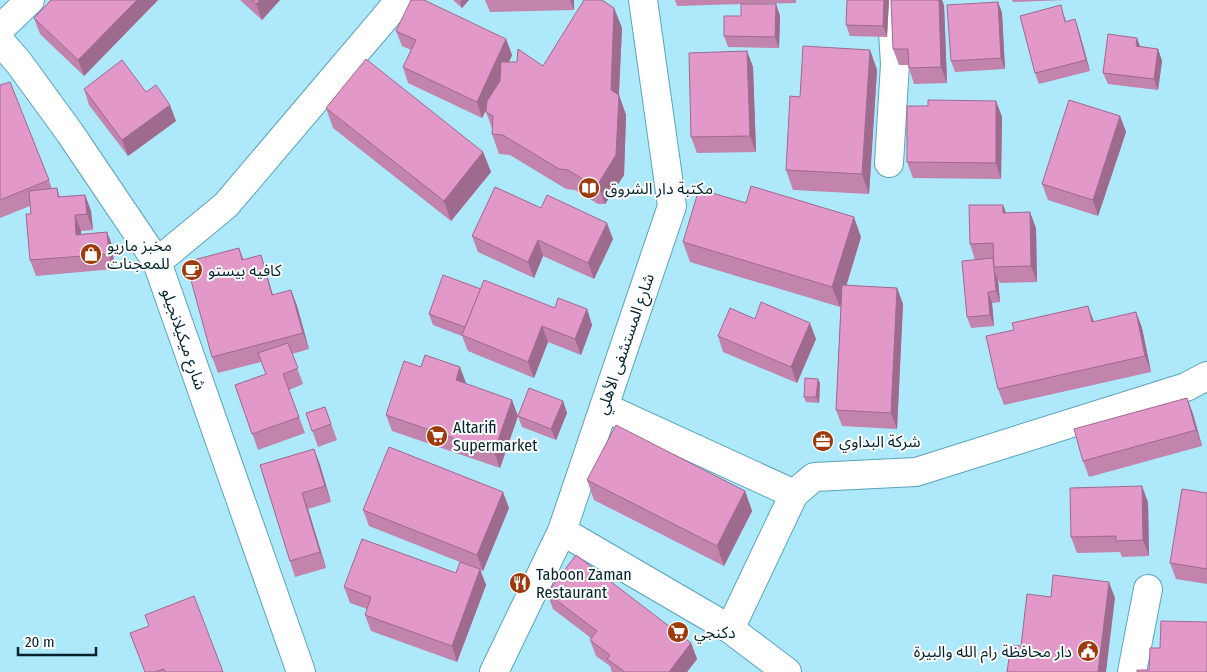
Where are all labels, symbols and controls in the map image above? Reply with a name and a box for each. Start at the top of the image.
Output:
library icon: مكتبة دار الشروق [577,176,601,200]
place label: مكتبة دار الشروق [605,179,713,198]
place label: مخبز ماريو للمعجنات [107,236,172,273]
shop icon: مخبز ماريو للمعجنات [79,242,103,266]
cafe icon: كافيه بيستو [180,258,204,282]
place label: كافيه بيستو [208,261,282,280]
street label: شارع المستشفى الأهلي [592,271,661,418]
street label: شارع ميكيلانجيلو [155,286,210,393]
place label: Altarifi Supermarket [453,418,538,455]
supermarket icon: Altarifi Supermarket [425,424,449,448]
office icon: شركة البداوي [811,429,835,453]
place label: شركة البداوي [839,432,920,453]
place label: Taboon Zaman Restaurant [536,565,632,602]
restaurant icon: Taboon Zaman Restaurant [508,571,532,595]
supermarket icon: دكنجي [666,620,690,644]
place label: دكنجي [694,623,736,644]
scale bar [18,624,95,656]
text: 20 m [25,633,55,651]
public building icon: دار محافظة رام الله والبيرة [1076,639,1100,663]
place label: دار محافظة رام الله والبيرة [914,642,1072,664]

